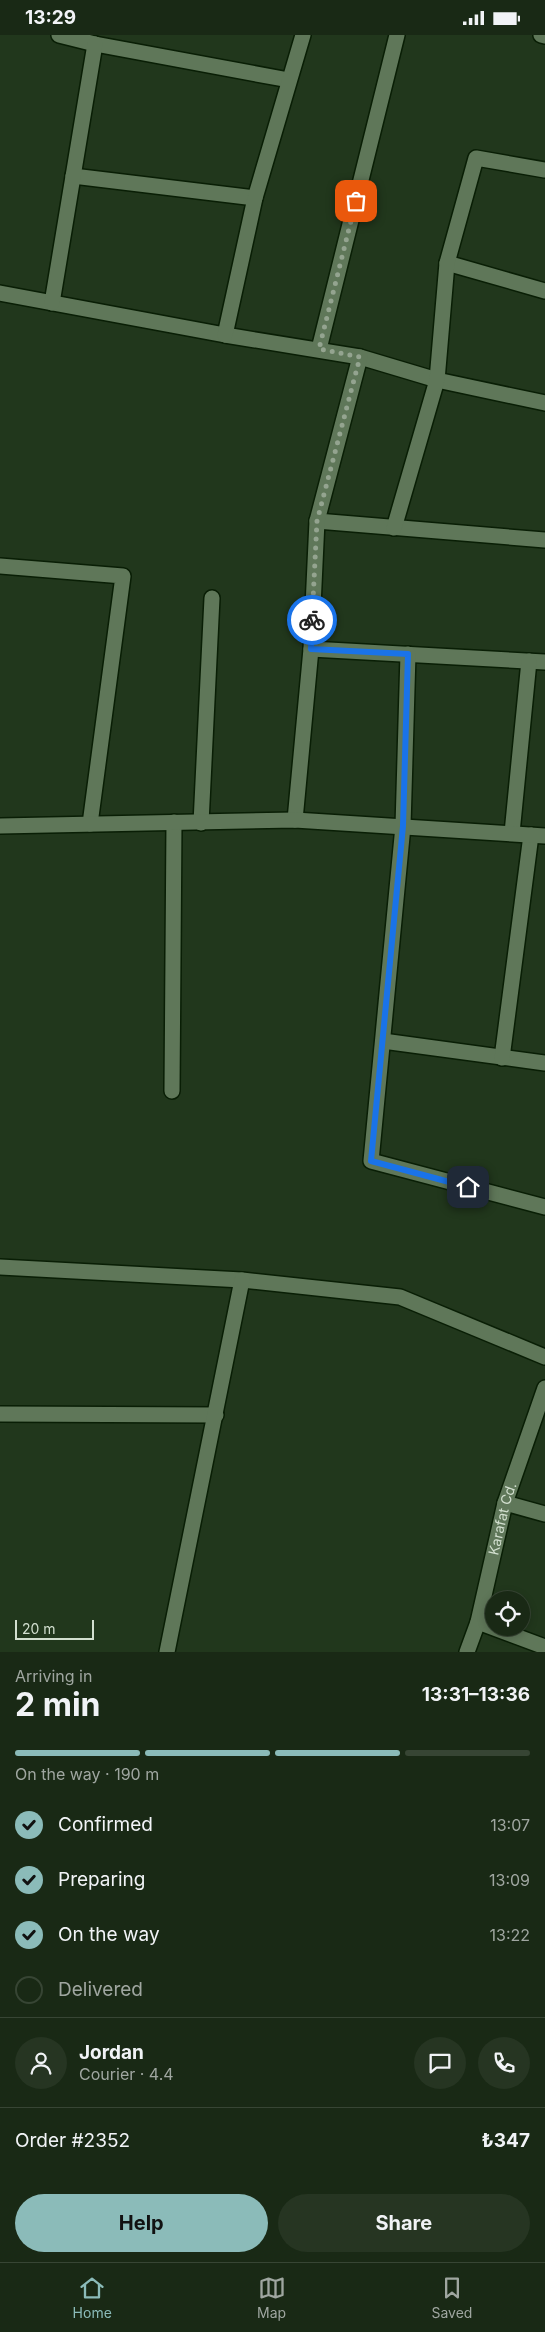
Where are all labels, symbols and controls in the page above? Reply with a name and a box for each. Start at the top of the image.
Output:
text: 13:29 [25,6,76,29]
pin [335,180,377,222]
icon: bag [342,187,370,215]
courier [287,595,337,645]
icon: bike [298,606,326,634]
pin [447,1166,489,1208]
icon: home [454,1173,482,1201]
street label: Karafat Cd. [484,1480,520,1557]
map controls [485,1591,530,1636]
button: locate [485,1591,530,1636]
scale bar [15,1617,94,1640]
text: 20 m [22,1620,56,1637]
text: Arriving in [15,1666,92,1686]
text: 13:31–13:36 [422,1683,530,1706]
text: 2 min [15,1685,101,1724]
text: On the way · 190 m [15,1764,159,1784]
icon: check [15,1811,43,1839]
text: Confirmed [58,1813,153,1836]
text: 13:07 [490,1815,530,1835]
icon: check [15,1866,43,1894]
text: Preparing [58,1868,145,1891]
text: 13:09 [489,1870,530,1890]
icon: check [15,1921,43,1949]
text: On the way [58,1923,160,1946]
text: 13:22 [489,1925,530,1945]
text: Delivered [58,1978,143,2001]
button: person [15,2037,67,2089]
button: chat [414,2037,466,2089]
button: phone [478,2037,530,2089]
text: Jordan [79,2041,144,2064]
text: Courier · 4.4 [79,2064,174,2084]
text: Order #2352 [15,2129,130,2152]
text: ₺347 [482,2129,530,2152]
button: Help [15,2194,268,2252]
button: Share [278,2194,530,2252]
tab: Home [73,2274,112,2321]
tab: Map [257,2274,286,2321]
tab: Saved [431,2274,472,2321]

